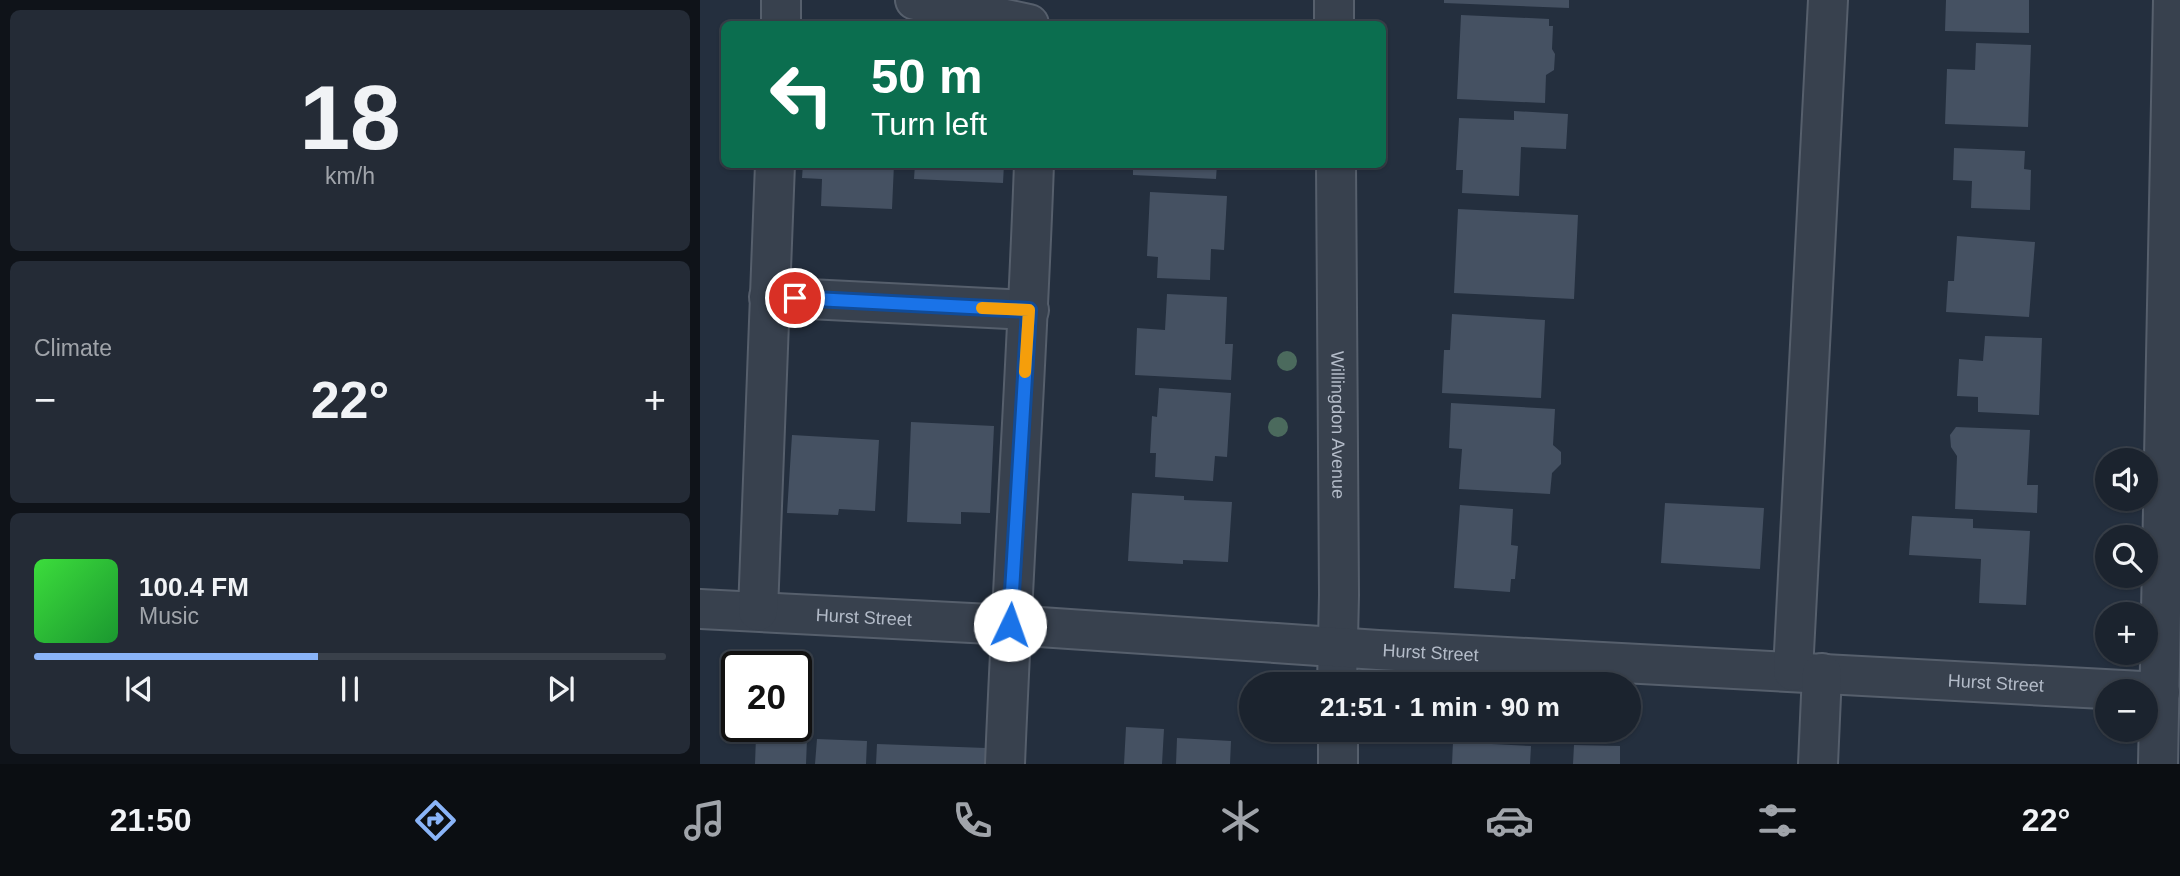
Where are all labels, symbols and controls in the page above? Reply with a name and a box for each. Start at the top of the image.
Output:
icon: left [756,49,847,140]
text: 50 m [871,49,983,103]
text: 18 [299,67,401,168]
text: Turn left [871,106,987,142]
text: km/h [325,163,375,189]
pin [765,268,825,328]
icon: arrive [776,279,814,317]
text: Climate [34,335,112,361]
street label: Willingdon Avenue [1327,351,1348,499]
text: 22° [311,371,389,429]
text: − [34,379,56,421]
text: + [644,379,666,421]
map controls [2095,448,2158,742]
button: sound [2095,448,2158,511]
button: search [2095,525,2158,588]
text: 100.4 FM [139,572,249,602]
position arrow [973,588,1047,662]
button: + [2095,602,2158,665]
text: Music [139,603,199,629]
street label: Hurst Street [815,605,912,630]
street label: Hurst Street [1382,640,1479,665]
speed limit sign: 20 [721,651,812,742]
icon: previous [120,670,158,708]
icon: pause [331,670,369,708]
icon: next [542,670,580,708]
street label: Hurst Street [1947,671,2044,696]
button: − [2095,679,2158,742]
text: 21:51 · 1 min · 90 m [1320,692,1560,722]
icon: directions [411,796,460,845]
icon: music [680,796,729,845]
icon: phone [948,796,997,845]
icon: climate [1216,796,1265,845]
icon: car [1485,796,1534,845]
icon: filters [1753,796,1802,845]
text: 21:50 [110,802,192,838]
text: 22° [2022,802,2070,838]

